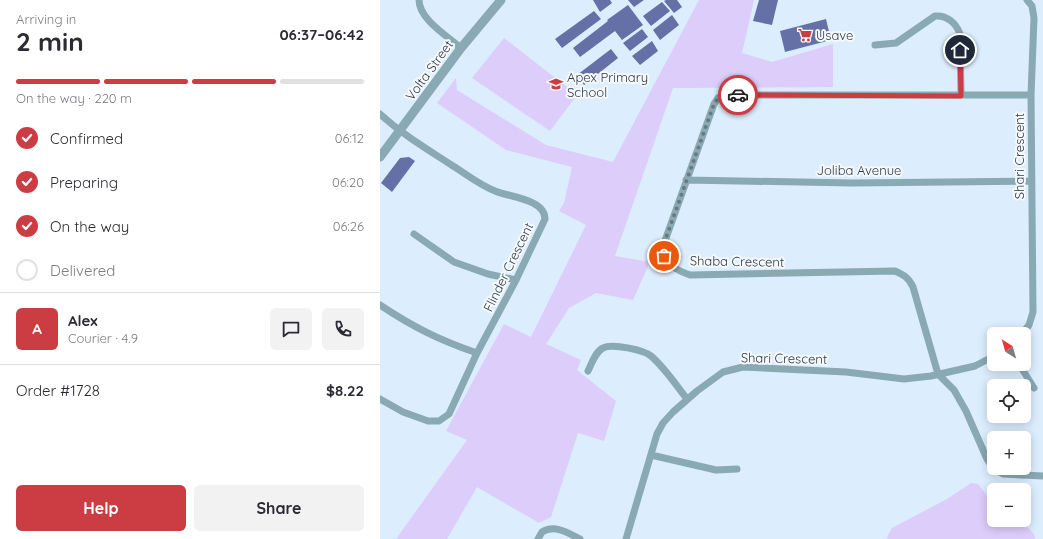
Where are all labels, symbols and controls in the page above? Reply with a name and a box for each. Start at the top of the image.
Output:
text: Arriving in [16,11,76,27]
text: 2 min [16,25,84,58]
text: 06:37–06:42 [279,25,364,44]
supermarket icon: Usave [797,27,813,43]
place label: Usave [816,27,853,43]
pin [943,33,977,67]
street label: Volta Street [402,37,456,103]
icon: home [949,39,971,61]
place label: Apex Primary School [567,69,648,100]
courier [718,75,758,115]
school or university icon: Apex Primary School [548,76,564,92]
icon: car [727,84,749,106]
text: On the way · 220 m [16,90,132,106]
street label: Shari Crescent [1011,113,1027,199]
icon: check [16,127,38,149]
text: Confirmed [50,129,123,148]
text: 06:12 [335,130,364,146]
street label: Joliba Avenue [817,162,901,178]
icon: check [16,171,38,193]
text: Preparing [50,173,118,192]
text: 06:20 [332,174,364,190]
icon: check [16,215,38,237]
text: On the way [50,217,129,236]
text: 06:26 [333,218,364,234]
street label: Flinder Crescent [480,220,536,314]
pin [647,239,681,273]
icon: bag [653,245,675,267]
street label: Shaba Crescent [690,252,784,270]
text: Delivered [50,261,115,280]
button: chat [270,308,312,350]
button: phone [322,308,364,350]
text: Alex [68,311,98,330]
text: A [32,319,42,338]
north arrow [987,327,1031,371]
map controls [987,327,1031,527]
text: Courier · 4.9 [68,330,138,346]
street label: Shari Crescent [741,349,827,367]
button: locate [987,379,1031,423]
text: Order #1728 [16,381,100,400]
text: $8.22 [326,381,364,400]
button: + [987,431,1031,475]
button: − [987,483,1031,527]
button: Help [16,485,186,531]
button: Share [194,485,364,531]

